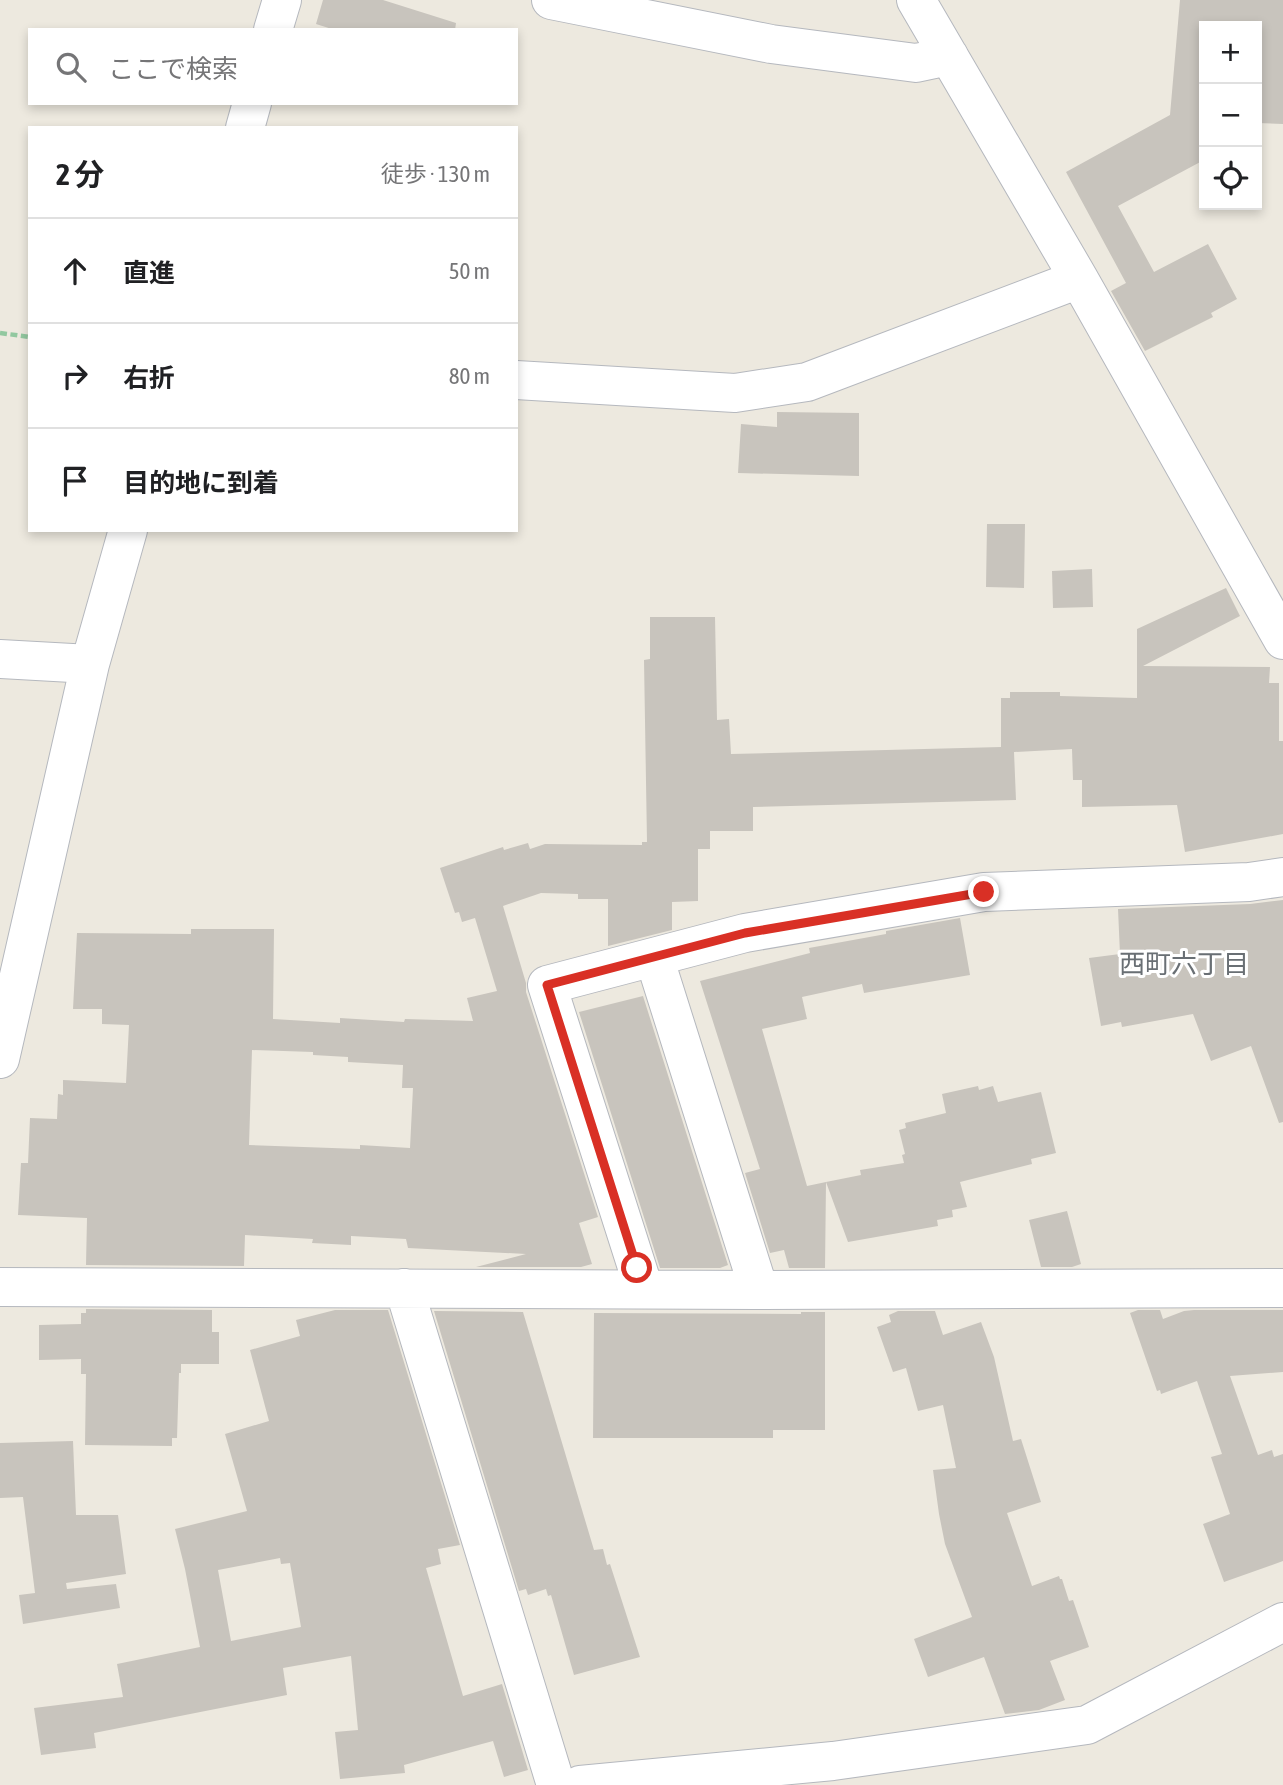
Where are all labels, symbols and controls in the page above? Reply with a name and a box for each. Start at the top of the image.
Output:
map controls [1199,21,1262,210]
button: + [1199,21,1262,84]
search box [28,28,518,105]
icon: search [52,48,90,86]
text: ここで検索 [108,54,238,84]
button: − [1199,84,1262,147]
button: locate [1199,147,1262,210]
text: 2 分 [56,157,104,191]
text: 徒歩 · 130 m [381,161,490,187]
icon: ahead [56,252,94,290]
text: 直進 [123,258,175,288]
text: 50 m [449,258,490,284]
icon: right [56,357,94,395]
text: 右折 [123,363,175,393]
text: 80 m [449,363,490,389]
icon: arrive [56,462,94,500]
text: 目的地に到着 [123,468,279,498]
route end [968,876,999,907]
district label: 西町六丁目 [1119,949,1249,979]
route start [621,1252,652,1283]

